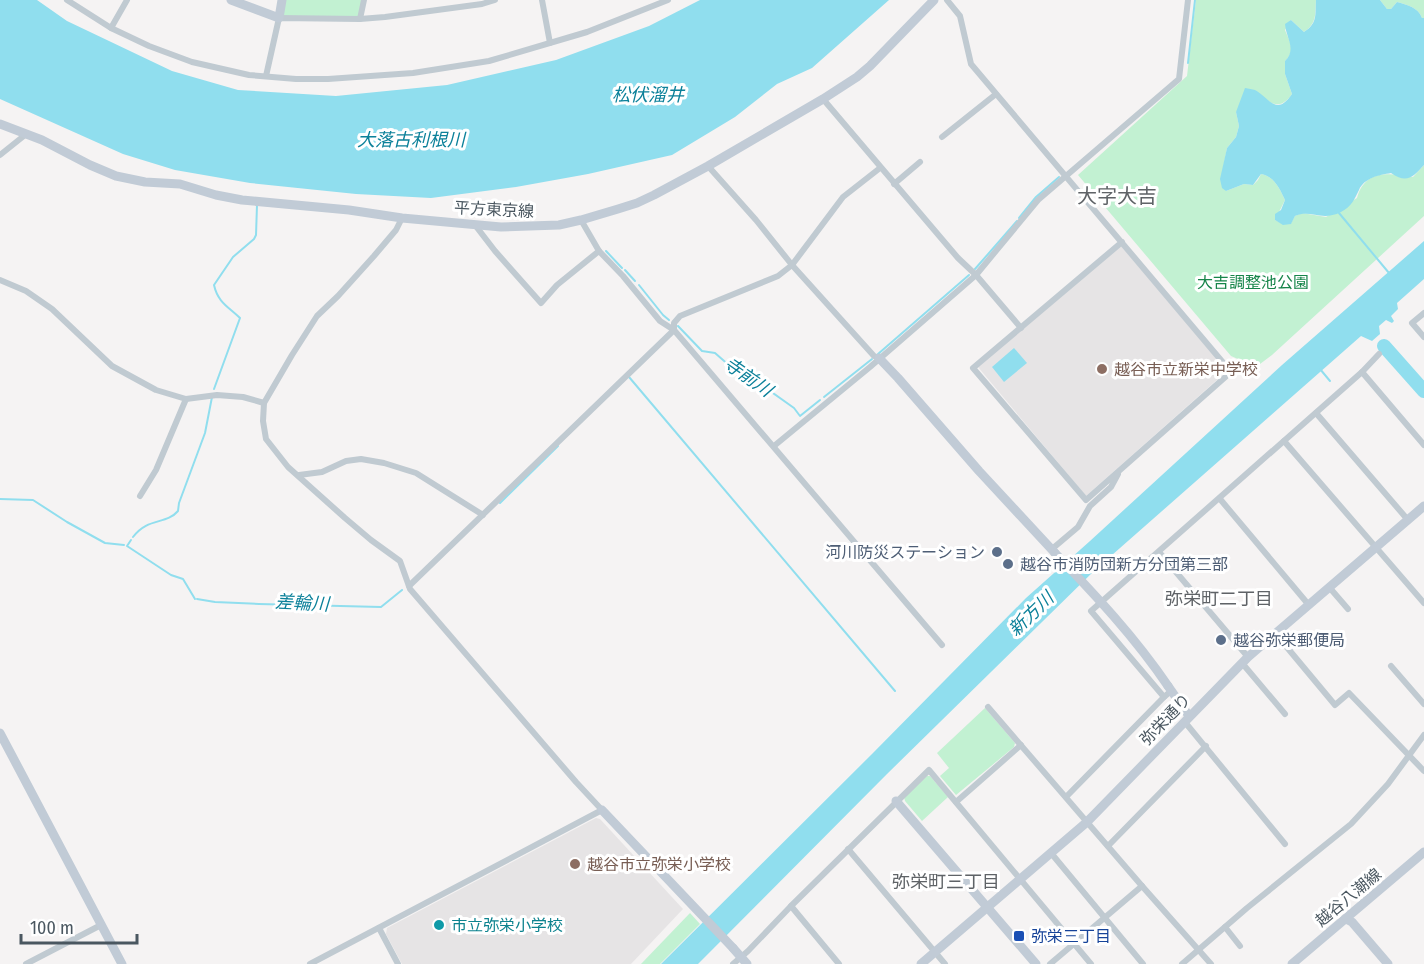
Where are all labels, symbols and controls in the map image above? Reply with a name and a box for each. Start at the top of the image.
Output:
water label: 松伏溜井 [612,84,686,106]
water label: 大落古利根川 [357,129,467,151]
district label: 大字大吉 [1077,184,1157,208]
street label: 平方東京線 [454,198,534,221]
park label: 大吉調整池公園 [1197,273,1309,292]
water label: 寺前川 [720,353,778,403]
place label: 越谷市立新栄中学校 [1114,360,1258,379]
marker: 越谷市立新栄中学校 [1095,362,1109,376]
place label: 河川防災ステーション [825,543,985,562]
marker: 河川防災ステーション [990,545,1004,559]
place label: 越谷市消防団新方分団第三部 [1020,555,1228,574]
marker: 越谷市消防団新方分団第三部 [1001,557,1015,571]
water label: 新方川 [1004,586,1060,641]
district label: 弥栄町二丁目 [1165,588,1273,610]
water label: 差輪川 [274,591,332,616]
place label: 越谷弥栄郵便局 [1233,631,1345,650]
marker: 越谷弥栄郵便局 [1214,633,1228,647]
street label: 弥栄通り [1136,690,1194,749]
place label: 越谷市立弥栄小学校 [587,855,731,874]
marker: 越谷市立弥栄小学校 [568,857,582,871]
street label: 越谷八潮線 [1312,864,1385,930]
district label: 弥栄町三丁目 [892,871,1000,893]
scale bar [21,907,136,945]
place label: 市立弥栄小学校 [451,916,563,935]
text: 100 m [30,917,74,939]
marker: 市立弥栄小学校 [432,918,446,932]
place label: 弥栄三丁目 [1031,927,1111,946]
marker: 弥栄三丁目 [1012,929,1026,943]

